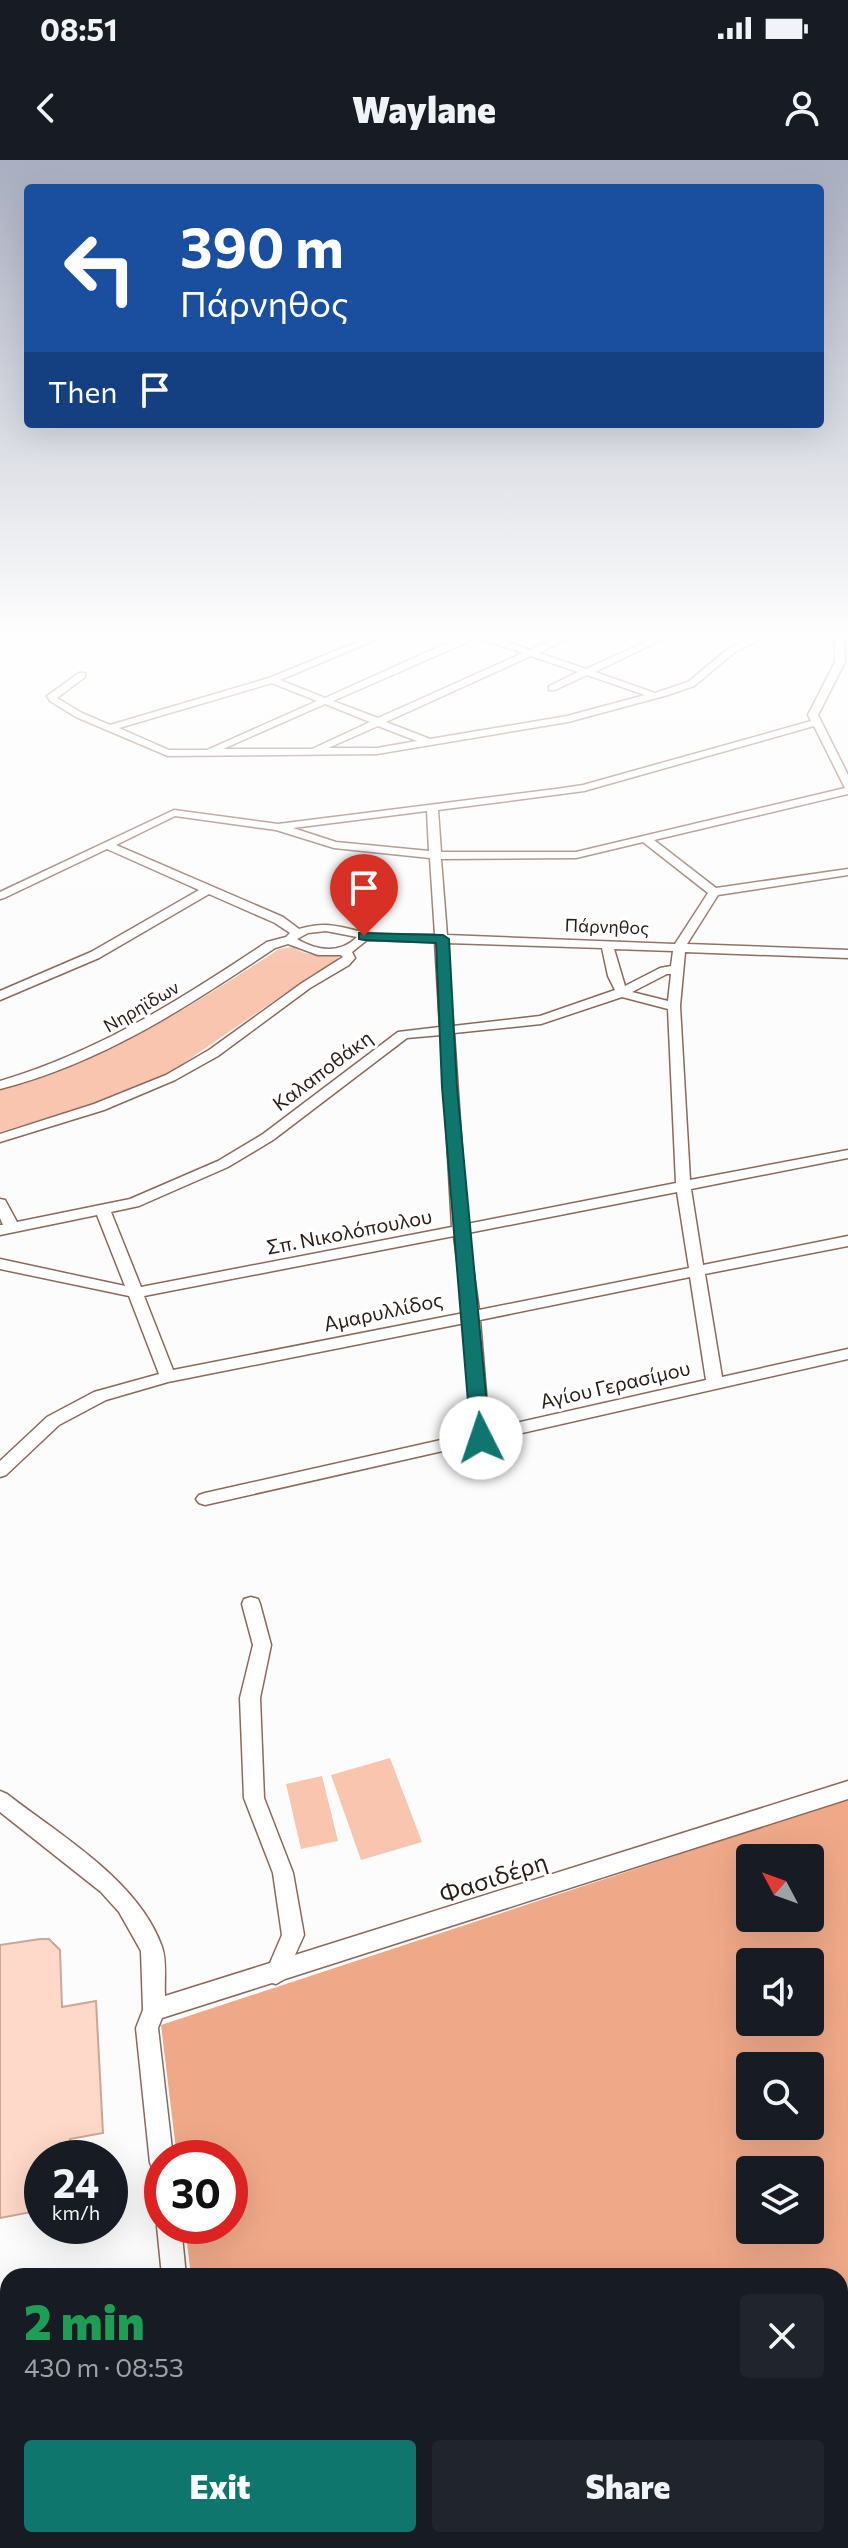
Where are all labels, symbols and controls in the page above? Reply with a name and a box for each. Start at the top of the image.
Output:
text: 08:51 [40,10,118,47]
icon: back [24,86,68,130]
text: Waylane [352,86,496,130]
icon: person [780,86,824,130]
text: 390 m [180,211,344,280]
icon: left [48,216,152,320]
text: Πάρνηθος [180,280,349,324]
icon: arrive [133,368,177,412]
text: Then [48,372,117,409]
pin [330,854,398,936]
icon: arrive [342,866,386,910]
street label: Πάρνηθος [564,914,650,938]
street label: Νηρηϊδων [99,976,183,1036]
street label: Καλαποθάκη [268,1025,376,1115]
street label: Σπ. Νικολόπουλου [264,1203,434,1259]
street label: Αμαρυλλίδος [321,1287,445,1335]
street label: Αγίου Γερασίμου [538,1355,692,1413]
position arrow [439,1396,523,1480]
north arrow [736,1844,824,1932]
map controls [736,1844,824,2244]
street label: Φασιδέρη [435,1846,551,1908]
button: sound [736,1948,824,2036]
button: search [736,2052,824,2140]
speed limit sign: 30 [144,2140,248,2244]
button: layers [736,2156,824,2244]
text: 24 [53,2157,99,2206]
text: km/h [52,2200,100,2224]
text: 2 min [24,2291,145,2350]
button: close [740,2294,824,2378]
text: 430 m · 08:53 [24,2351,184,2382]
button: Exit [24,2440,416,2532]
button: Share [432,2440,824,2532]

